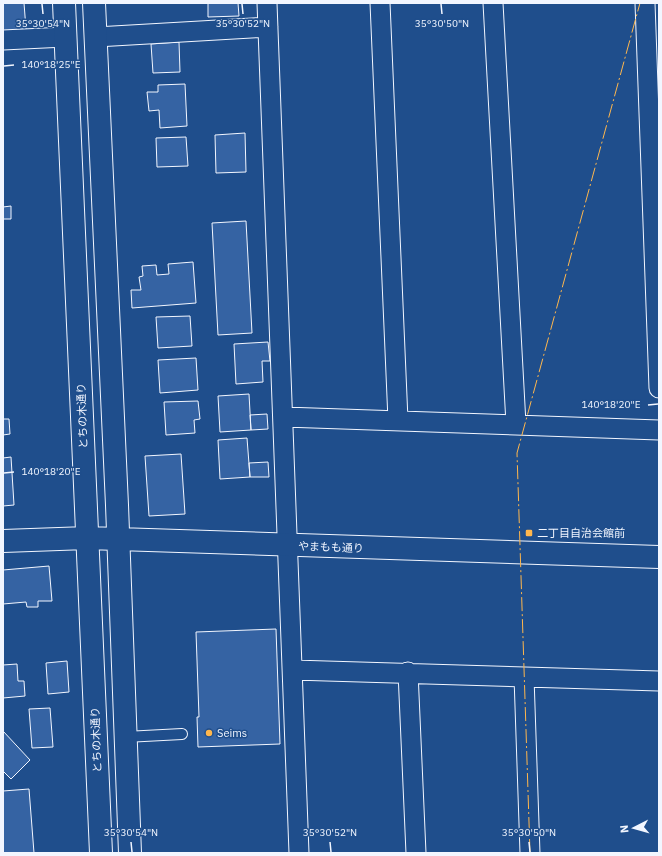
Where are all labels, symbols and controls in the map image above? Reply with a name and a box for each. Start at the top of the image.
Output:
text: 35°30'54"N [16,17,70,30]
text: 35°30'52"N [216,17,270,30]
text: 35°30'50"N [415,17,469,30]
text: 140°18'25"E [21,58,81,71]
street label: とちの木通り [74,383,90,449]
text: 140°18'20"E [581,398,641,411]
text: 140°18'20"E [21,465,81,478]
place label: 二丁目自治会館前 [537,526,625,540]
marker: 二丁目自治会館前 [524,528,534,538]
street label: やまもも通り [298,539,364,555]
street label: とちの木通り [88,707,104,773]
place label: Seims [217,726,247,740]
marker: Seims [204,728,214,738]
north arrow [614,808,654,848]
text: N [617,824,631,834]
text: 35°30'54"N [104,826,158,839]
text: 35°30'52"N [303,826,357,839]
text: 35°30'50"N [502,826,556,839]

